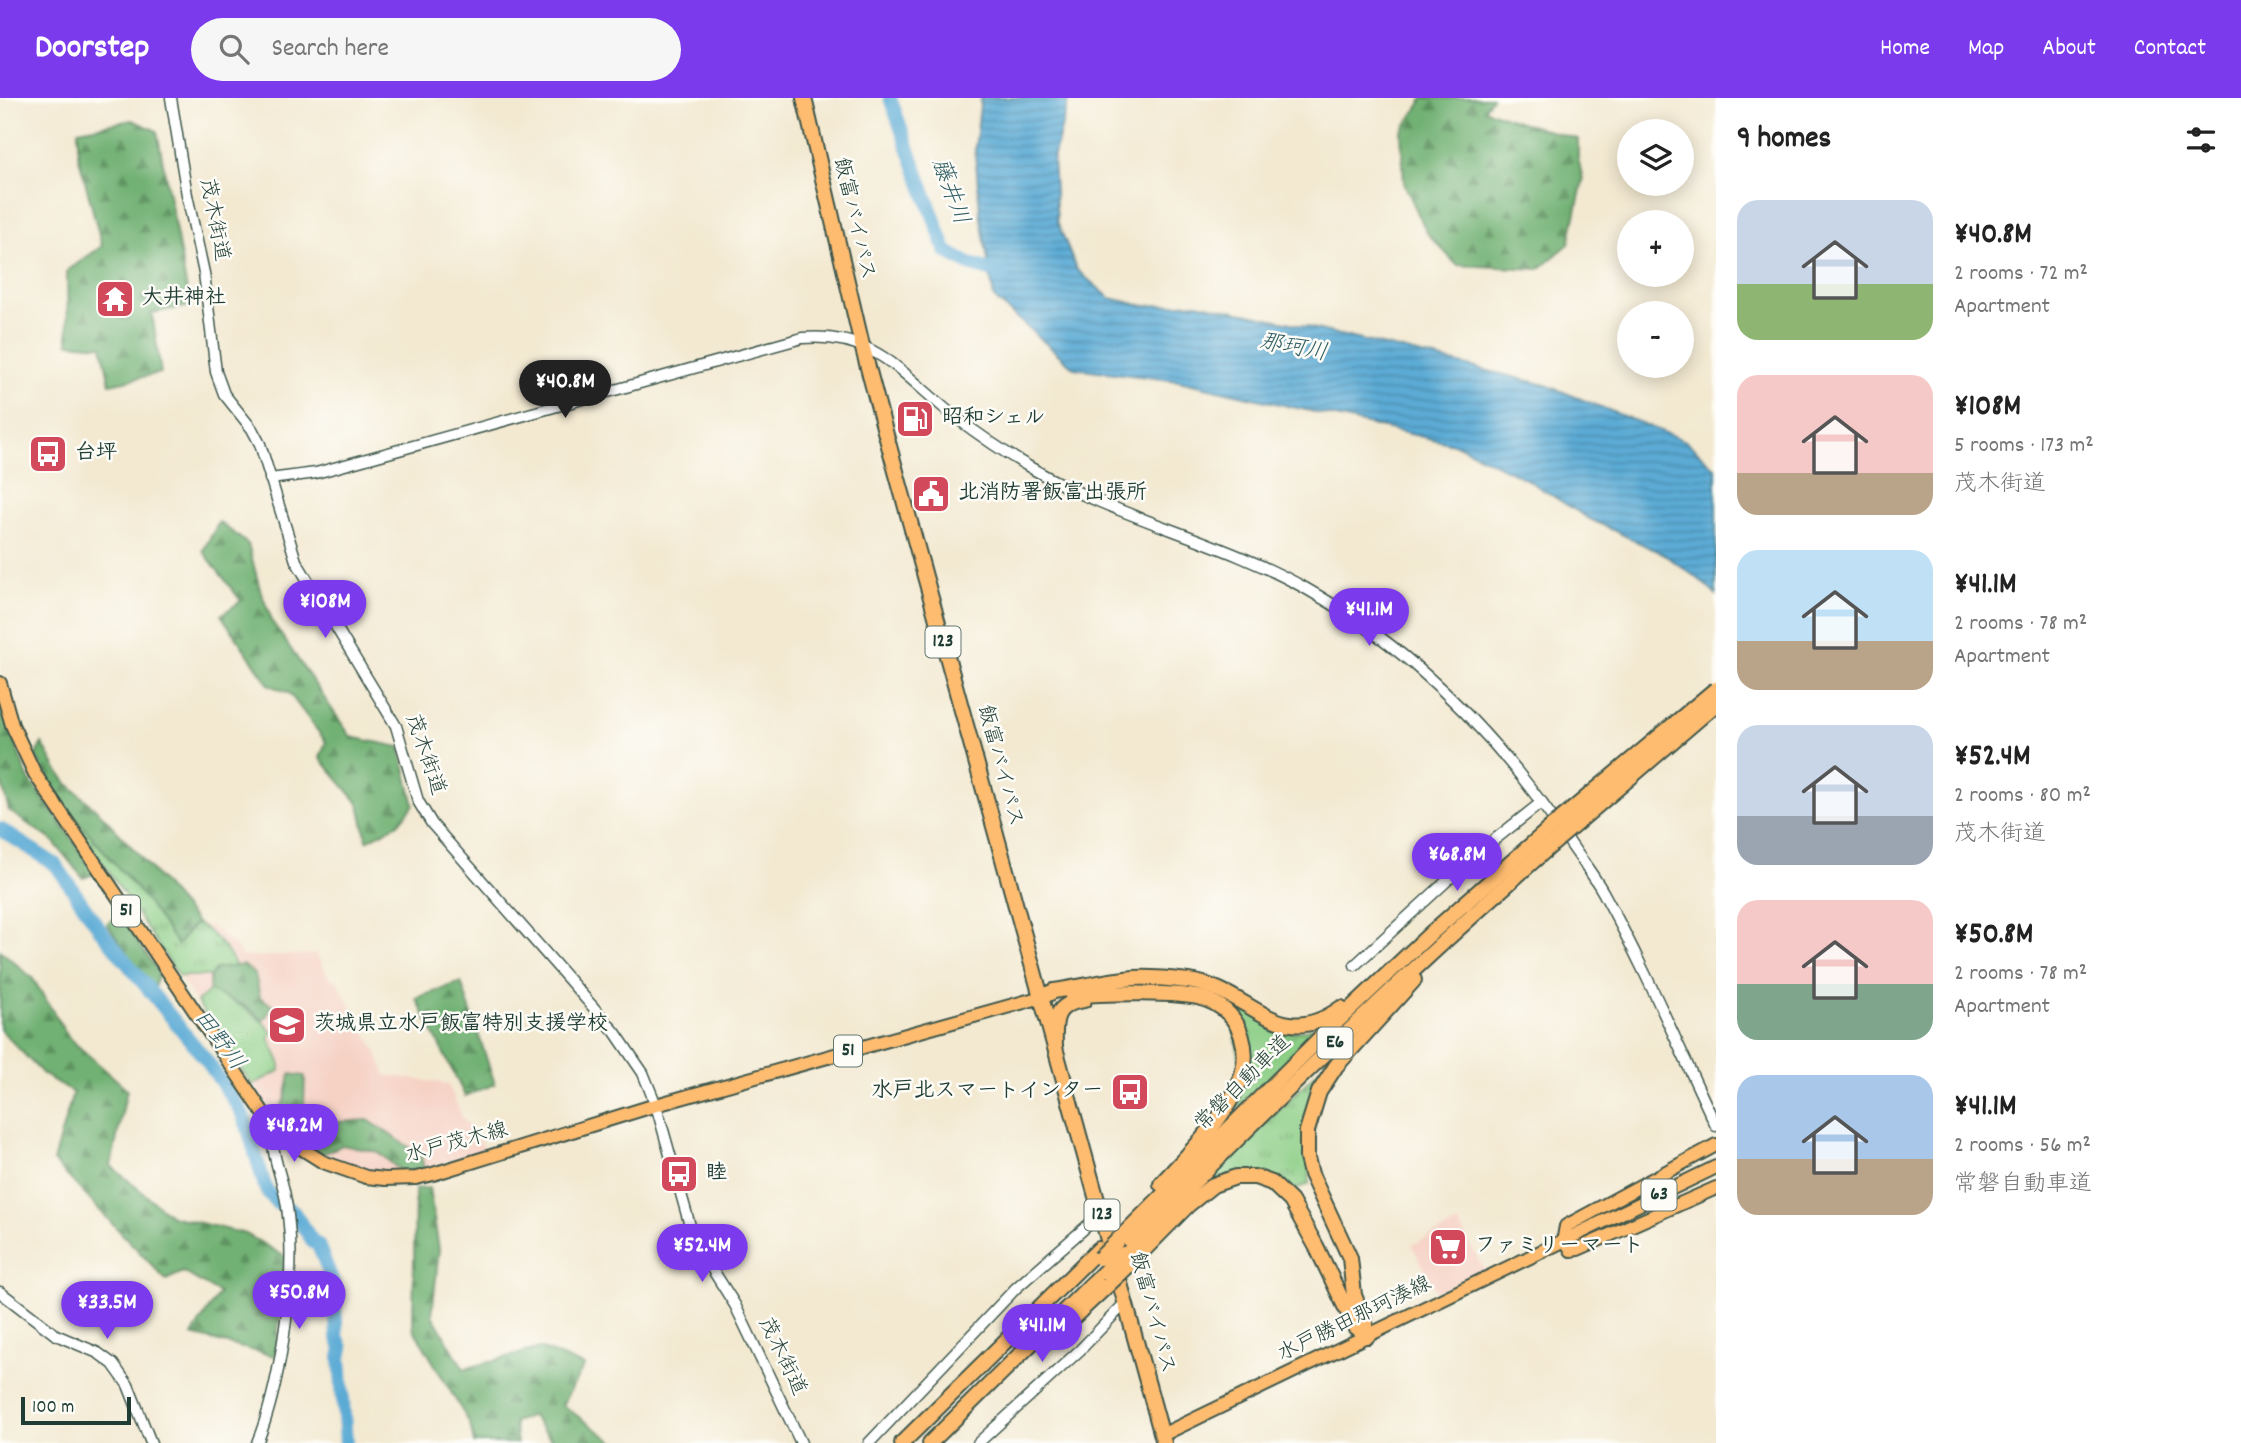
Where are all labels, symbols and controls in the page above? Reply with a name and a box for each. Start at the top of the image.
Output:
search box [191,18,681,81]
text: Doorstep [35,26,149,73]
icon: search [215,30,253,68]
text: Search here [271,31,389,68]
text: Home [1880,32,1930,66]
text: Map [1968,32,2004,66]
text: About [2042,32,2096,66]
text: Contact [2134,32,2206,66]
map controls [1617,119,1694,378]
button: layers [1617,119,1694,196]
text: 9 homes [1737,119,1831,162]
icon: filters [2182,121,2220,159]
street label: 飯富バイパス [824,154,882,284]
water label: 藤井川 [922,154,976,230]
street label: 茂木街道 [190,176,236,264]
button: + [1617,210,1694,287]
text: ¥40.8M [1954,215,2032,258]
icon: home [1793,228,1877,312]
text: 2 rooms · 72 m² [1954,258,2088,291]
temple icon: 大井神社 [94,278,136,320]
place label: 大井神社 [142,284,226,314]
text: Apartment [1954,291,2050,324]
button: − [1617,301,1694,378]
water label: 那珂川 [1256,327,1330,371]
pin: ¥40.8M [508,360,622,420]
text: ¥40.8M [535,366,595,399]
text: ¥108M [1954,387,2021,430]
fuel station icon: 昭和シェル [894,398,936,440]
icon: home [1793,403,1877,487]
place label: 昭和シェル [942,404,1045,434]
text: 5 rooms · 173 m² [1954,430,2094,463]
bus stop icon: 台坪 [27,433,69,475]
place label: 台坪 [75,439,117,469]
text: 茂木街道 [1954,469,2046,502]
public building icon: 北消防署飯富出張所 [910,473,952,515]
place label: 北消防署飯富出張所 [958,479,1147,509]
text: ¥41.1M [1954,565,2017,608]
icon: home [1793,578,1877,662]
pin: ¥108M [276,580,374,640]
text: ¥108M [299,586,351,619]
pin: ¥41.1M [1312,588,1426,648]
text: ¥41.1M [1345,594,1393,627]
text: 2 rooms · 78 m² [1954,608,2087,641]
road number: 123 [926,626,960,657]
text: Apartment [1954,641,2050,674]
street label: 飯富バイパス [968,701,1030,831]
street label: 茂木街道 [396,710,452,800]
text: ¥52.4M [1954,737,2031,780]
icon: home [1793,753,1877,837]
text: 2 rooms · 80 m² [1954,780,2091,813]
text: 茂木街道 [1954,819,2046,852]
pin: ¥68.8M [1400,834,1514,893]
text: ¥68.8M [1428,839,1486,872]
road number: 51 [112,896,140,926]
text: ¥50.8M [1954,915,2033,958]
icon: home [1793,928,1877,1012]
text: 2 rooms · 78 m² [1954,958,2087,991]
text: Apartment [1954,991,2050,1024]
water label: 田野川 [184,1004,252,1078]
school or university icon: 茨城県立水戸飯富特別支援学校 [266,1004,308,1046]
place label: 茨城県立水戸飯富特別支援学校 [314,1010,608,1040]
road number: E6 [1318,1028,1352,1058]
street label: 常磐自動車道 [1189,1029,1299,1139]
road number: 51 [834,1035,862,1066]
bus stop icon: 水戸北スマートインター [1109,1071,1151,1113]
place label: 水戸北スマートインター [872,1077,1103,1107]
text: ¥41.1M [1954,1087,2017,1130]
icon: home [1793,1103,1877,1187]
pin: ¥48.2M [237,1104,351,1164]
text: ¥48.2M [265,1110,323,1143]
street label: 水戸茂木線 [402,1116,512,1172]
text: 2 rooms · 56 m² [1954,1130,2091,1163]
bus stop icon: 睦 [658,1153,700,1195]
place label: 睦 [706,1159,727,1189]
text: 常磐自動車道 [1954,1169,2092,1202]
road number: 63 [1642,1180,1676,1210]
road number: 123 [1084,1200,1120,1231]
pin: ¥52.4M [645,1224,759,1284]
supermarket icon: ファミリーマート [1427,1226,1469,1268]
text: ¥52.4M [673,1230,731,1263]
place label: ファミリーマート [1475,1232,1644,1262]
street label: 飯富バイパス [1120,1248,1182,1378]
street label: 水戸勝田那珂湊線 [1273,1270,1437,1370]
pin: ¥50.8M [242,1272,356,1331]
text: ¥50.8M [269,1277,329,1310]
pin: ¥33.5M [50,1282,164,1341]
text: ¥33.5M [77,1287,137,1320]
pin: ¥41.1M [985,1304,1099,1364]
text: ¥41.1M [1018,1310,1066,1343]
street label: 茂木街道 [749,1313,813,1401]
scale bar [21,1394,131,1426]
text: 100 m [32,1395,74,1422]

